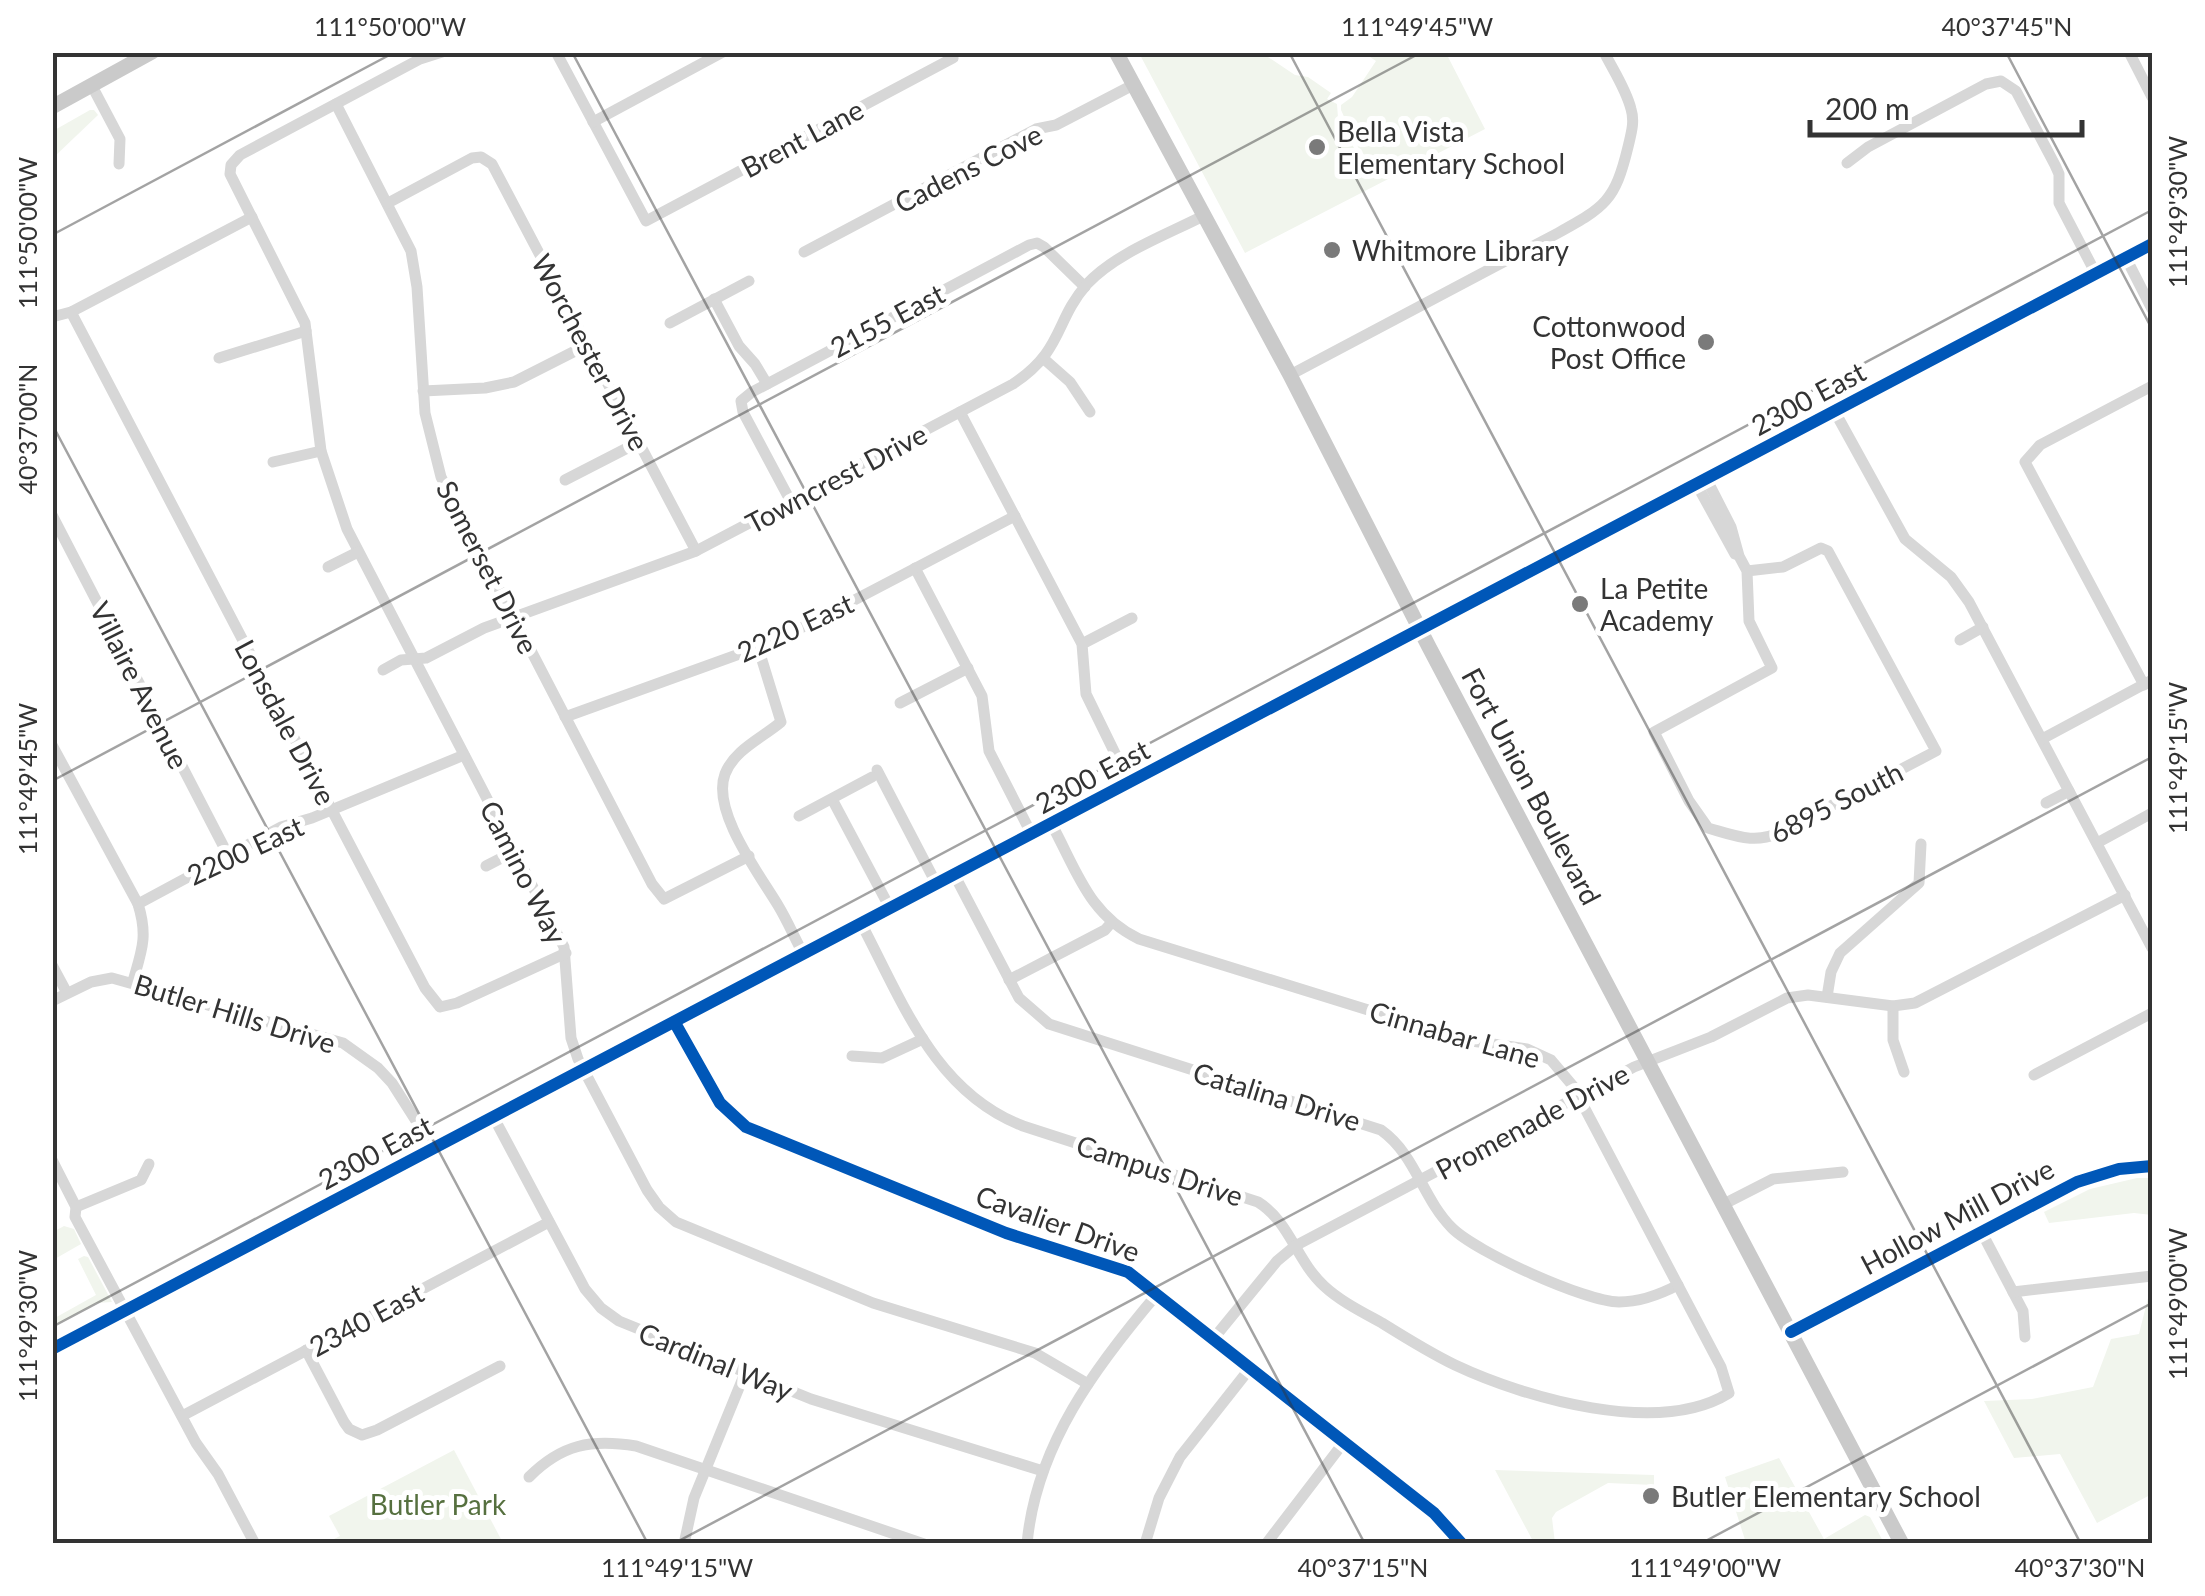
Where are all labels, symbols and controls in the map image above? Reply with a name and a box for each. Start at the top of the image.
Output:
text: 111°50'00"W [314,11,466,41]
text: 111°49'45"W [1341,11,1493,41]
text: 40°37'45"N [1942,11,2072,41]
scale bar [1810,75,2082,137]
text: 200 m [1825,90,1910,126]
street label: Brent Lane [735,92,869,184]
place label: Bella Vista Elementary School [1337,114,1565,180]
street label: Cadens Cove [889,116,1047,220]
marker: Bella Vista Elementary School [1306,136,1328,158]
text: 111°49'30"W [2162,136,2192,288]
text: 111°50'00"W [12,157,42,309]
place label: Whitmore Library [1352,233,1570,267]
marker: Whitmore Library [1321,239,1343,261]
street label: Worchester Drive [525,248,657,456]
street label: 2155 East [824,276,950,364]
place label: Cottonwood Post Office [1532,309,1686,375]
marker: Cottonwood Post Office [1695,331,1717,353]
street label: 2300 East [1745,354,1871,442]
text: 40°37'00"N [12,364,42,494]
street label: Towncrest Drive [740,416,932,540]
street label: Somerset Drive [430,475,546,659]
place label: La Petite Academy [1600,571,1714,637]
street label: 2220 East [732,585,858,669]
marker: La Petite Academy [1569,593,1591,615]
street label: Villaire Avenue [83,596,197,774]
street label: Lonsdale Drive [228,634,344,810]
street label: Fort Union Boulevard [1455,662,1609,910]
text: 111°49'15"W [2162,682,2192,834]
text: 111°49'45"W [12,703,42,855]
street label: 2300 East [1029,732,1155,820]
street label: 6895 South [1764,754,1908,850]
street label: Camino Way [473,795,575,950]
street label: 2200 East [182,808,308,892]
street label: Butler Hills Drive [130,966,340,1060]
street label: Cinnabar Lane [1366,993,1544,1075]
street label: Catalina Drive [1189,1054,1365,1138]
street label: Promenade Drive [1430,1056,1634,1186]
street label: 2300 East [312,1108,438,1196]
street label: Campus Drive [1072,1127,1248,1213]
street label: Hollow Mill Drive [1855,1151,2059,1281]
street label: Cavalier Drive [971,1178,1145,1268]
text: 111°49'00"W [2162,1228,2192,1380]
text: 111°49'30"W [12,1250,42,1402]
street label: 2340 East [303,1275,429,1363]
street label: Cardinal Way [634,1315,798,1408]
place label: Butler Elementary School [1671,1479,1981,1513]
marker: Butler Elementary School [1640,1485,1662,1507]
park label: Butler Park [370,1487,507,1521]
text: 111°49'15"W [601,1552,753,1582]
text: 40°37'15"N [1298,1552,1428,1582]
text: 111°49'00"W [1629,1552,1781,1582]
text: 40°37'30"N [2015,1552,2145,1582]

